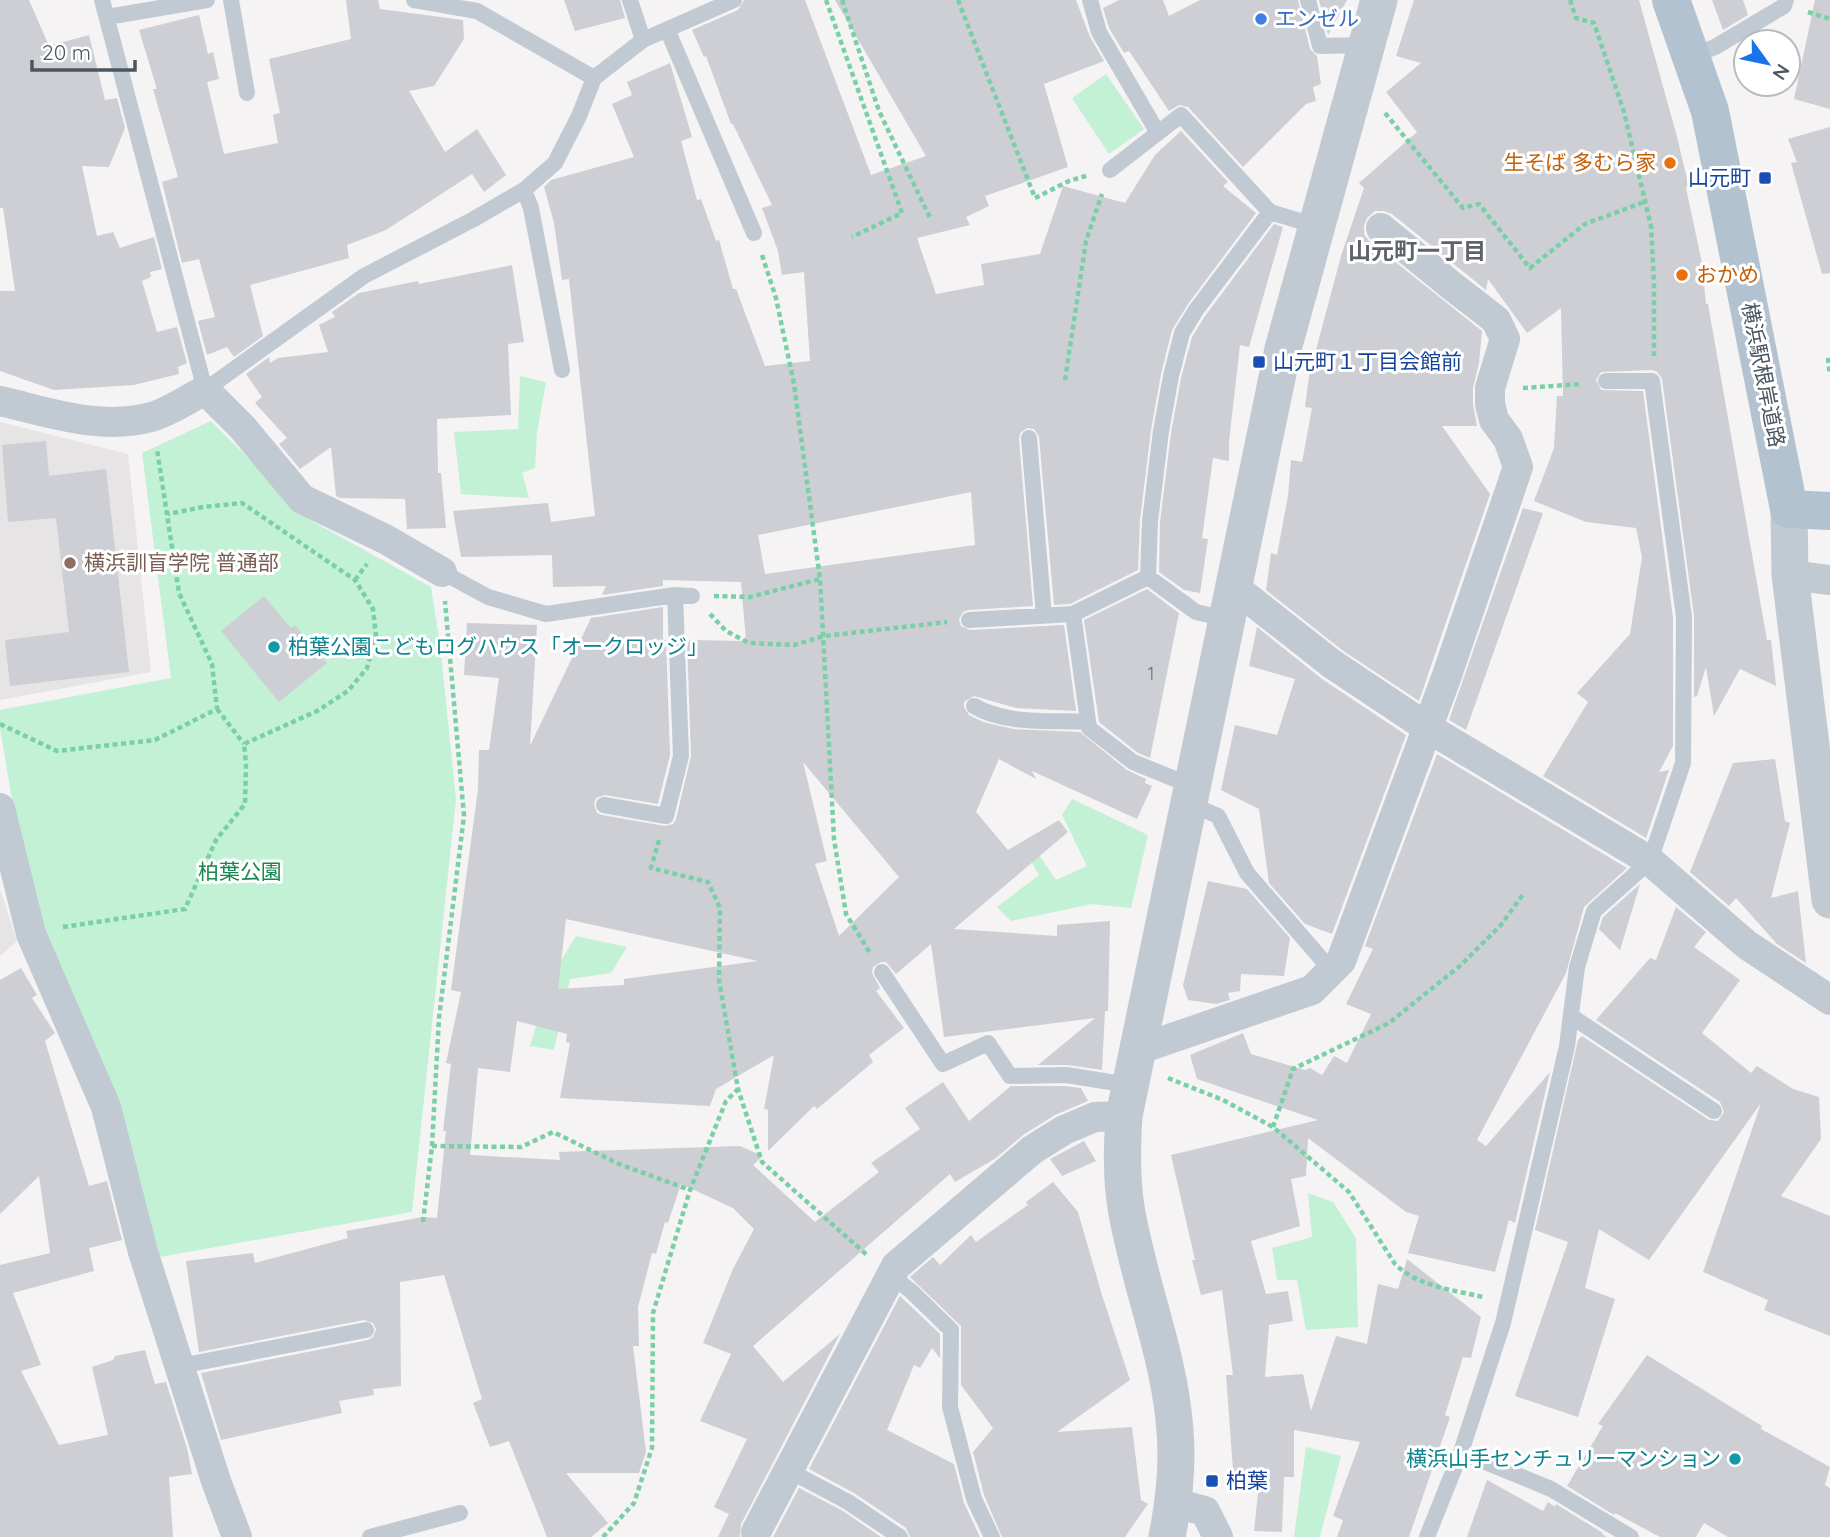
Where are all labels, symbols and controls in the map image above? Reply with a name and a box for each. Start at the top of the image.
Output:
place label: エンゼル [1275,5,1359,31]
marker: エンゼル [1253,11,1269,27]
scale bar [32,28,135,72]
north arrow [1732,28,1802,98]
text: 20 m [42,39,91,65]
text: N [1767,60,1795,85]
place label: 生そば 多むら家 [1503,149,1656,175]
marker: 生そば 多むら家 [1662,155,1678,171]
place label: 山元町 [1688,164,1751,190]
marker: 山元町 [1757,170,1773,186]
district label: 山元町一丁目 [1348,236,1486,265]
place label: おかめ [1696,261,1759,287]
marker: おかめ [1674,267,1690,283]
street label: 横浜駅根岸道路 [1737,300,1791,449]
place label: 山元町１丁目会館前 [1273,348,1462,374]
marker: 山元町１丁目会館前 [1251,354,1267,370]
place label: 横浜訓盲学院 普通部 [84,549,279,575]
marker: 横浜訓盲学院 普通部 [62,555,78,571]
place label: 柏葉公園こどもログハウス「オークロッジ」 [288,633,708,659]
marker: 柏葉公園こどもログハウス「オークロッジ」 [266,639,282,655]
house number: 1 [1148,662,1154,685]
park label: 柏葉公園 [198,858,282,884]
place label: 横浜山手センチュリーマンション [1406,1445,1721,1471]
marker: 横浜山手センチュリーマンション [1727,1451,1743,1467]
place label: 柏葉 [1226,1467,1268,1493]
marker: 柏葉 [1204,1473,1220,1489]

